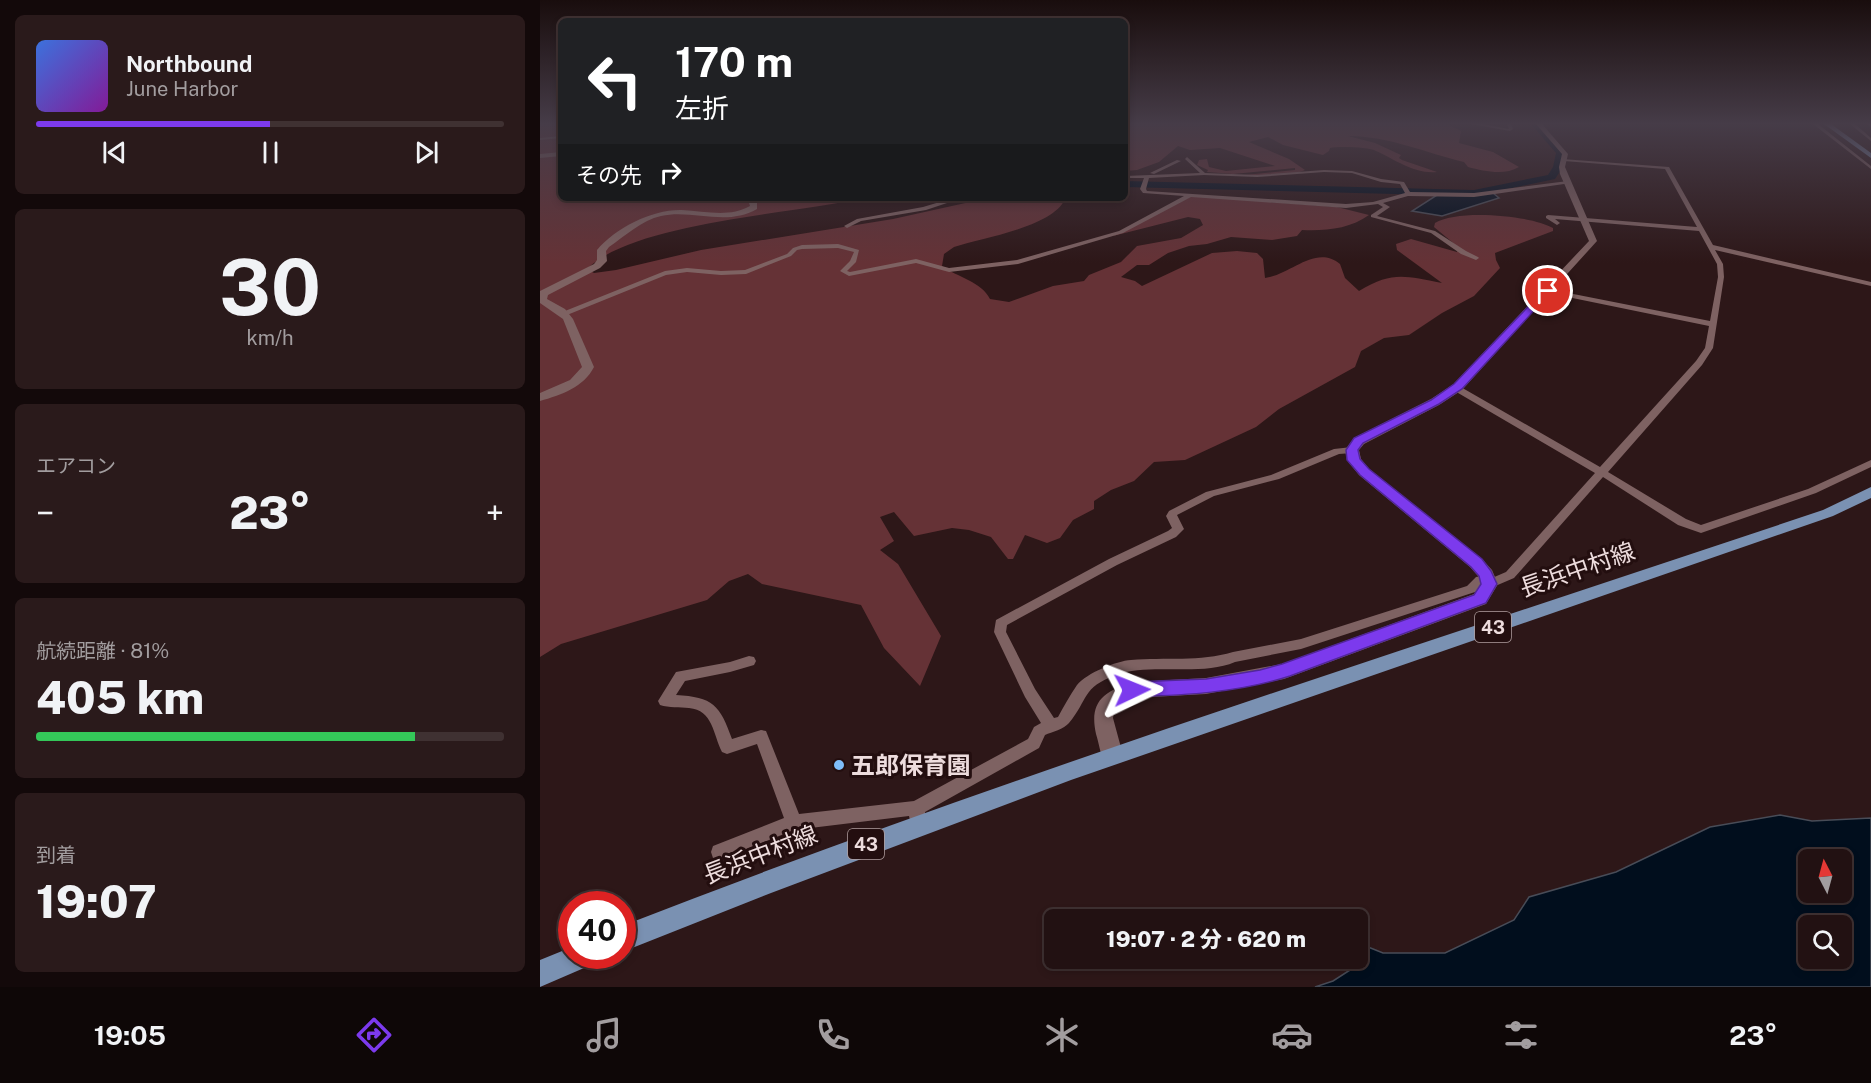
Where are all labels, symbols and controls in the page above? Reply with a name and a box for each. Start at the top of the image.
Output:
text: 170 m [675,37,793,86]
icon: left [576,42,654,120]
text: Northbound [126,51,252,77]
text: June Harbor [126,77,238,101]
text: 左折 [675,92,729,124]
icon: previous [98,136,131,169]
icon: pause [254,136,287,169]
icon: next [410,136,443,169]
icon: right [654,156,687,189]
text: その先 [576,162,642,188]
text: 30 [219,241,321,333]
pin [1522,265,1573,316]
icon: arrive [1531,274,1564,307]
text: km/h [246,326,294,350]
text: エアコン [36,454,116,478]
text: 23° [229,486,311,539]
text: − [36,494,54,532]
text: + [486,494,504,532]
street label: 長浜中村線 [1516,536,1638,602]
road number: 43 [1475,612,1511,642]
text: 航続距離 · 81% [36,639,169,663]
position arrow [1100,658,1164,722]
text: 405 km [36,671,204,724]
place label: 五郎保育園 [851,751,971,779]
marker: 五郎保育園 [832,758,846,772]
street label: 長浜中村線 [699,819,821,889]
road number: 43 [848,829,884,859]
text: 到着 [36,843,76,867]
north arrow [1798,849,1852,903]
map controls [1798,849,1852,969]
text: 19:07 [36,875,157,928]
speed limit sign: 40 [558,891,636,969]
button: search [1798,915,1852,969]
text: 19:07 · 2 分 · 620 m [1106,926,1306,952]
icon: directions [353,1014,395,1056]
icon: music [583,1014,625,1056]
icon: phone [812,1014,854,1056]
icon: climate [1041,1014,1083,1056]
icon: car [1271,1014,1313,1056]
icon: filters [1500,1014,1542,1056]
text: 19:05 [94,1019,166,1051]
text: 23° [1729,1019,1777,1051]

